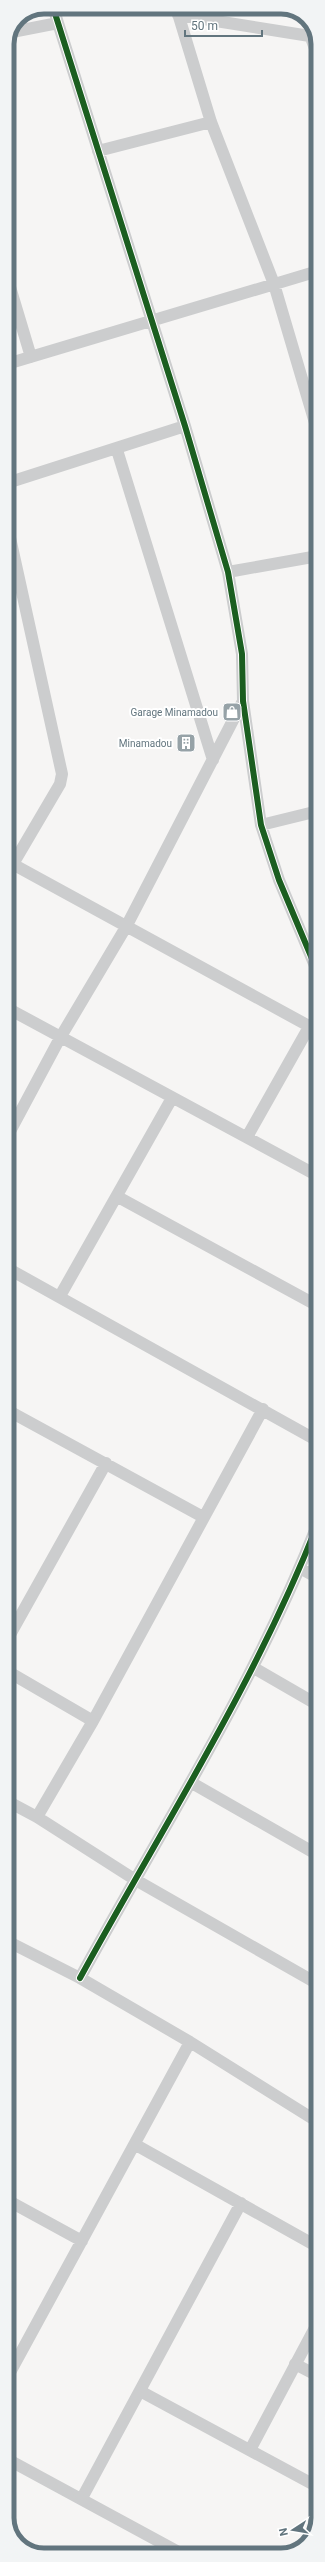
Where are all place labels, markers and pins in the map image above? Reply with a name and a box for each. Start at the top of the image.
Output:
shop icon: Garage Minamadou [221,701,243,723]
place label: Garage Minamadou [131,707,218,718]
building icon: Minamadou [175,732,197,754]
place label: Minamadou [119,738,172,749]

